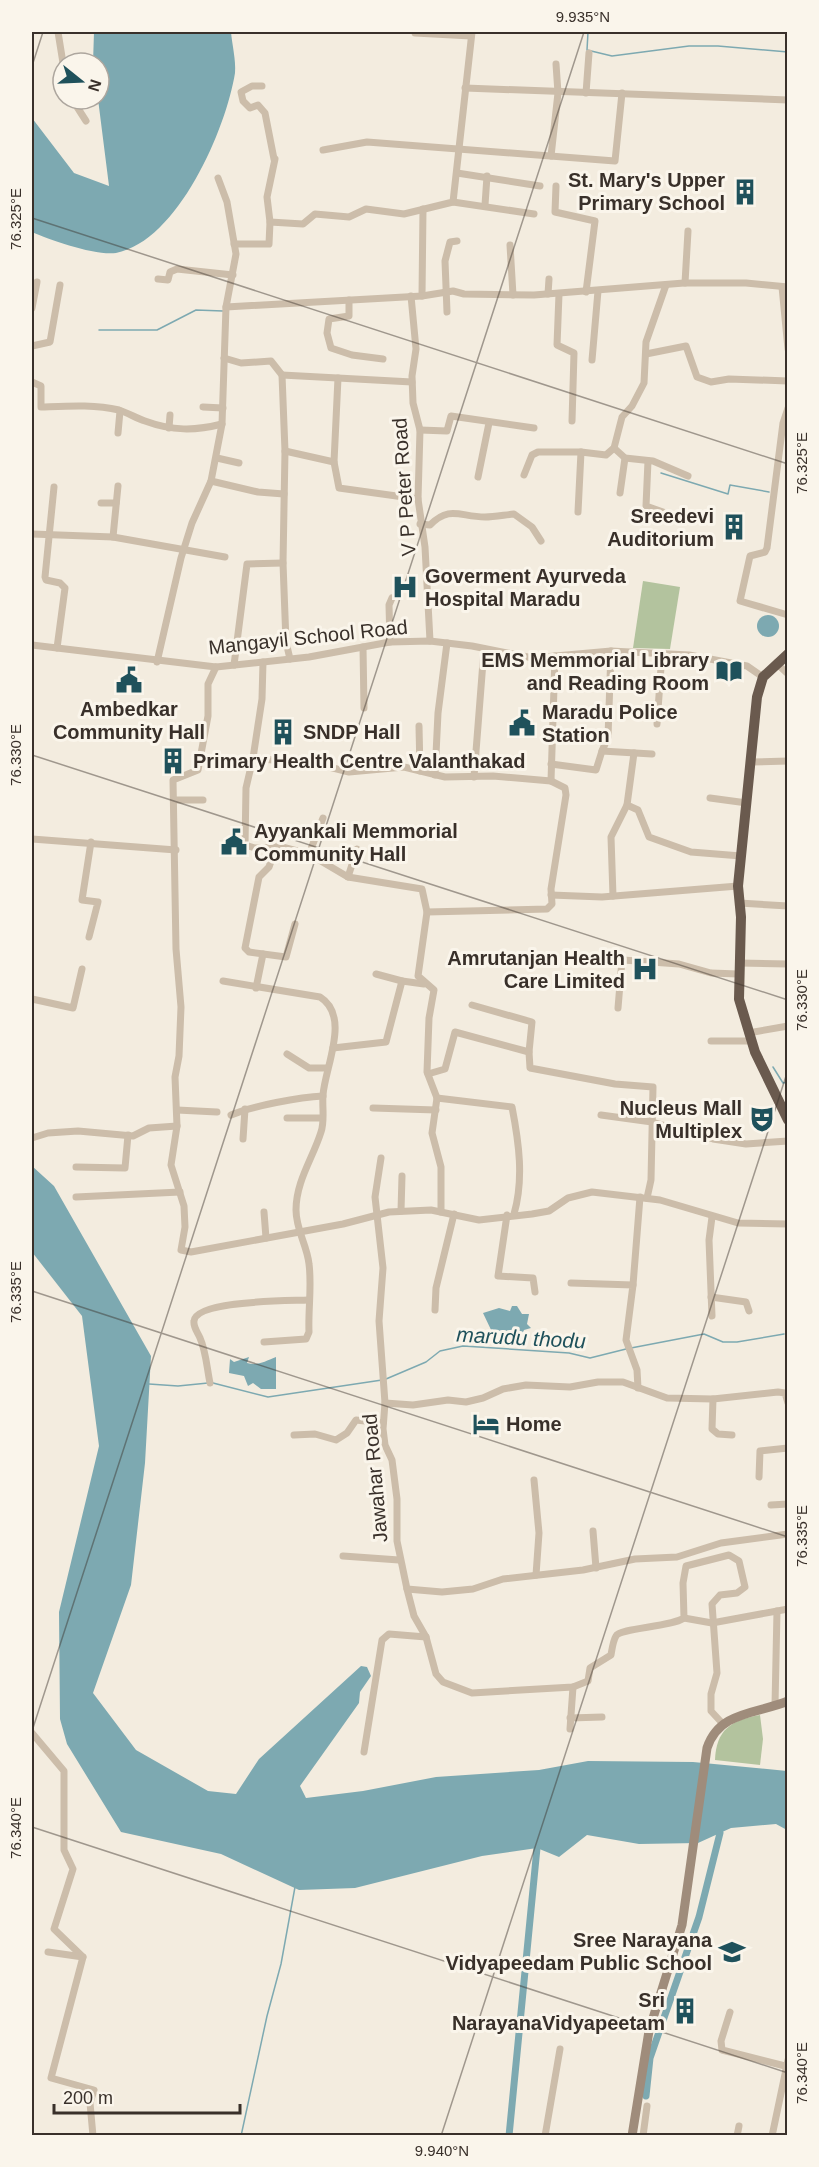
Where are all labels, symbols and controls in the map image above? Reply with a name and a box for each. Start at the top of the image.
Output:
text: 9.935°N [556,8,610,25]
north arrow [51,51,111,111]
text: N [85,77,105,94]
place label: St. Mary's Upper Primary School [568,169,725,214]
building icon: St. Mary's Upper Primary School [730,177,760,207]
text: 76.325°E [7,188,24,250]
street label: V P Peter Road [388,417,420,557]
text: 76.325°E [793,432,810,494]
place label: Sreedevi Auditorium [607,505,714,550]
building icon: Sreedevi Auditorium [719,512,749,542]
place label: Goverment Ayurveda Hospital Maradu [425,565,627,610]
hospital icon: Goverment Ayurveda Hospital Maradu [390,572,420,602]
street label: Mangayil School Road [207,616,409,658]
place label: EMS Memmorial Library and Reading Room [481,649,710,694]
library icon: EMS Memmorial Library and Reading Room [714,656,744,686]
public building icon: Ambedkar Community Hall [114,665,144,695]
place label: Ambedkar Community Hall [53,698,205,743]
place label: Maradu Police Station [542,701,678,746]
public building icon: Maradu Police Station [507,708,537,738]
building icon: SNDP Hall [268,717,298,747]
place label: SNDP Hall [303,721,400,743]
text: 76.330°E [7,724,24,786]
building icon: Primary Health Centre Valanthakad [158,746,188,776]
place label: Primary Health Centre Valanthakad [193,750,525,772]
place label: Ayyankali Memmorial Community Hall [254,820,458,865]
public building icon: Ayyankali Memmorial Community Hall [219,827,249,857]
place label: Amrutanjan Health Care Limited [447,947,625,992]
hospital icon: Amrutanjan Health Care Limited [630,954,660,984]
text: 76.330°E [793,969,810,1031]
place label: Nucleus Mall Multiplex [620,1097,742,1142]
theatre icon: Nucleus Mall Multiplex [747,1104,777,1134]
text: 76.335°E [7,1261,24,1323]
water label: marudu thodu [456,1323,587,1352]
hotel icon: Home [471,1409,501,1439]
street label: Jawahar Road [358,1413,392,1543]
place label: Home [506,1413,562,1435]
text: 76.335°E [793,1505,810,1567]
text: 76.340°E [7,1797,24,1859]
place label: Sree Narayana Vidyapeedam Public School [446,1929,713,1974]
school or university icon: Sree Narayana Vidyapeedam Public School [717,1937,747,1967]
place label: Sri NarayanaVidyapeetam [452,1989,665,2034]
building icon: Sri NarayanaVidyapeetam [670,1996,700,2026]
text: 76.340°E [793,2042,810,2104]
scale bar [54,2077,240,2115]
text: 200 m [63,2088,113,2108]
text: 9.940°N [415,2142,469,2159]

